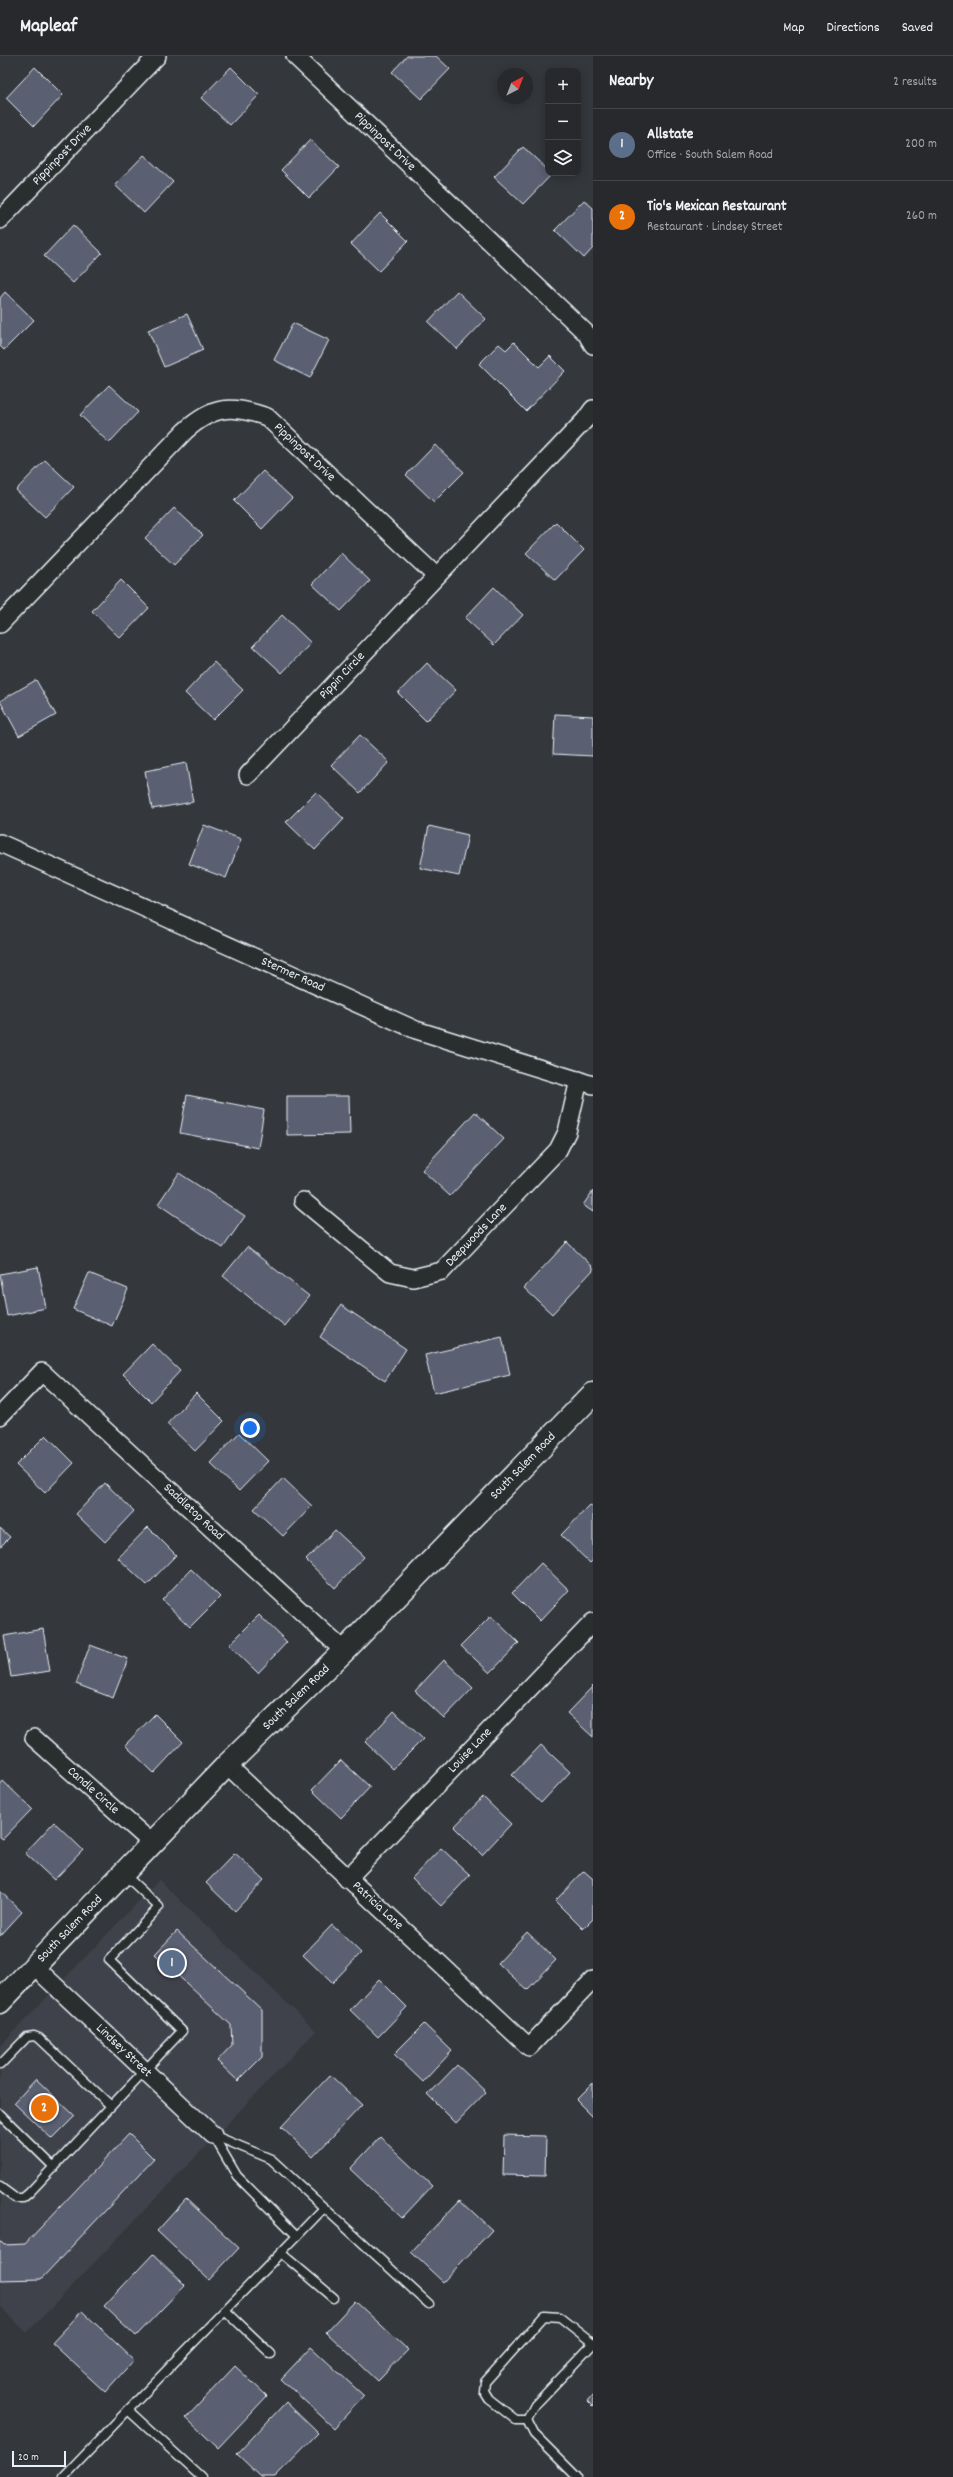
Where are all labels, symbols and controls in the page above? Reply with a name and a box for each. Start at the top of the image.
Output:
text: Mapleaf [20,14,77,41]
text: Map [783,18,805,38]
text: Directions [827,18,880,38]
text: Saved [902,18,933,38]
north arrow [497,68,533,104]
map controls [545,68,581,176]
button: + [545,68,581,104]
text: Nearby [609,70,653,94]
text: 2 results [893,73,937,92]
button: − [545,104,581,140]
street label: Pippinpost Drive [350,107,420,176]
street label: Pippinpost Drive [28,120,97,190]
text: Allstate [647,124,693,146]
text: 1 [621,135,623,154]
text: 200 m [905,135,937,154]
button: layers [545,140,581,176]
text: Office · South Salem Road [647,146,773,165]
text: Tio's Mexican Restaurant [647,196,787,218]
text: 2 [619,207,625,226]
text: 260 m [906,207,937,226]
text: Restaurant · Lindsey Street [647,218,783,237]
street label: Pippinpost Drive [269,418,340,486]
street label: Pippin Circle [315,647,370,704]
street label: Stermer Road [258,952,328,997]
street label: Deepwoods Lane [441,1199,512,1271]
your location [240,1418,260,1438]
street label: South Salem Road [486,1428,561,1504]
street label: Saddletop Road [159,1479,228,1545]
street label: South Salem Road [258,1660,334,1735]
street label: Louise Lane [444,1723,497,1777]
street label: Candle Circle [63,1762,123,1819]
street label: Patricia Lane [348,1877,408,1935]
street label: South Salem Road [33,1891,107,1967]
pin: 1 [159,1948,185,1978]
street label: Lindsey Street [91,2019,156,2082]
pin: 2 [31,2093,57,2123]
scale bar [12,2449,66,2468]
text: 20 m [18,2450,39,2466]

